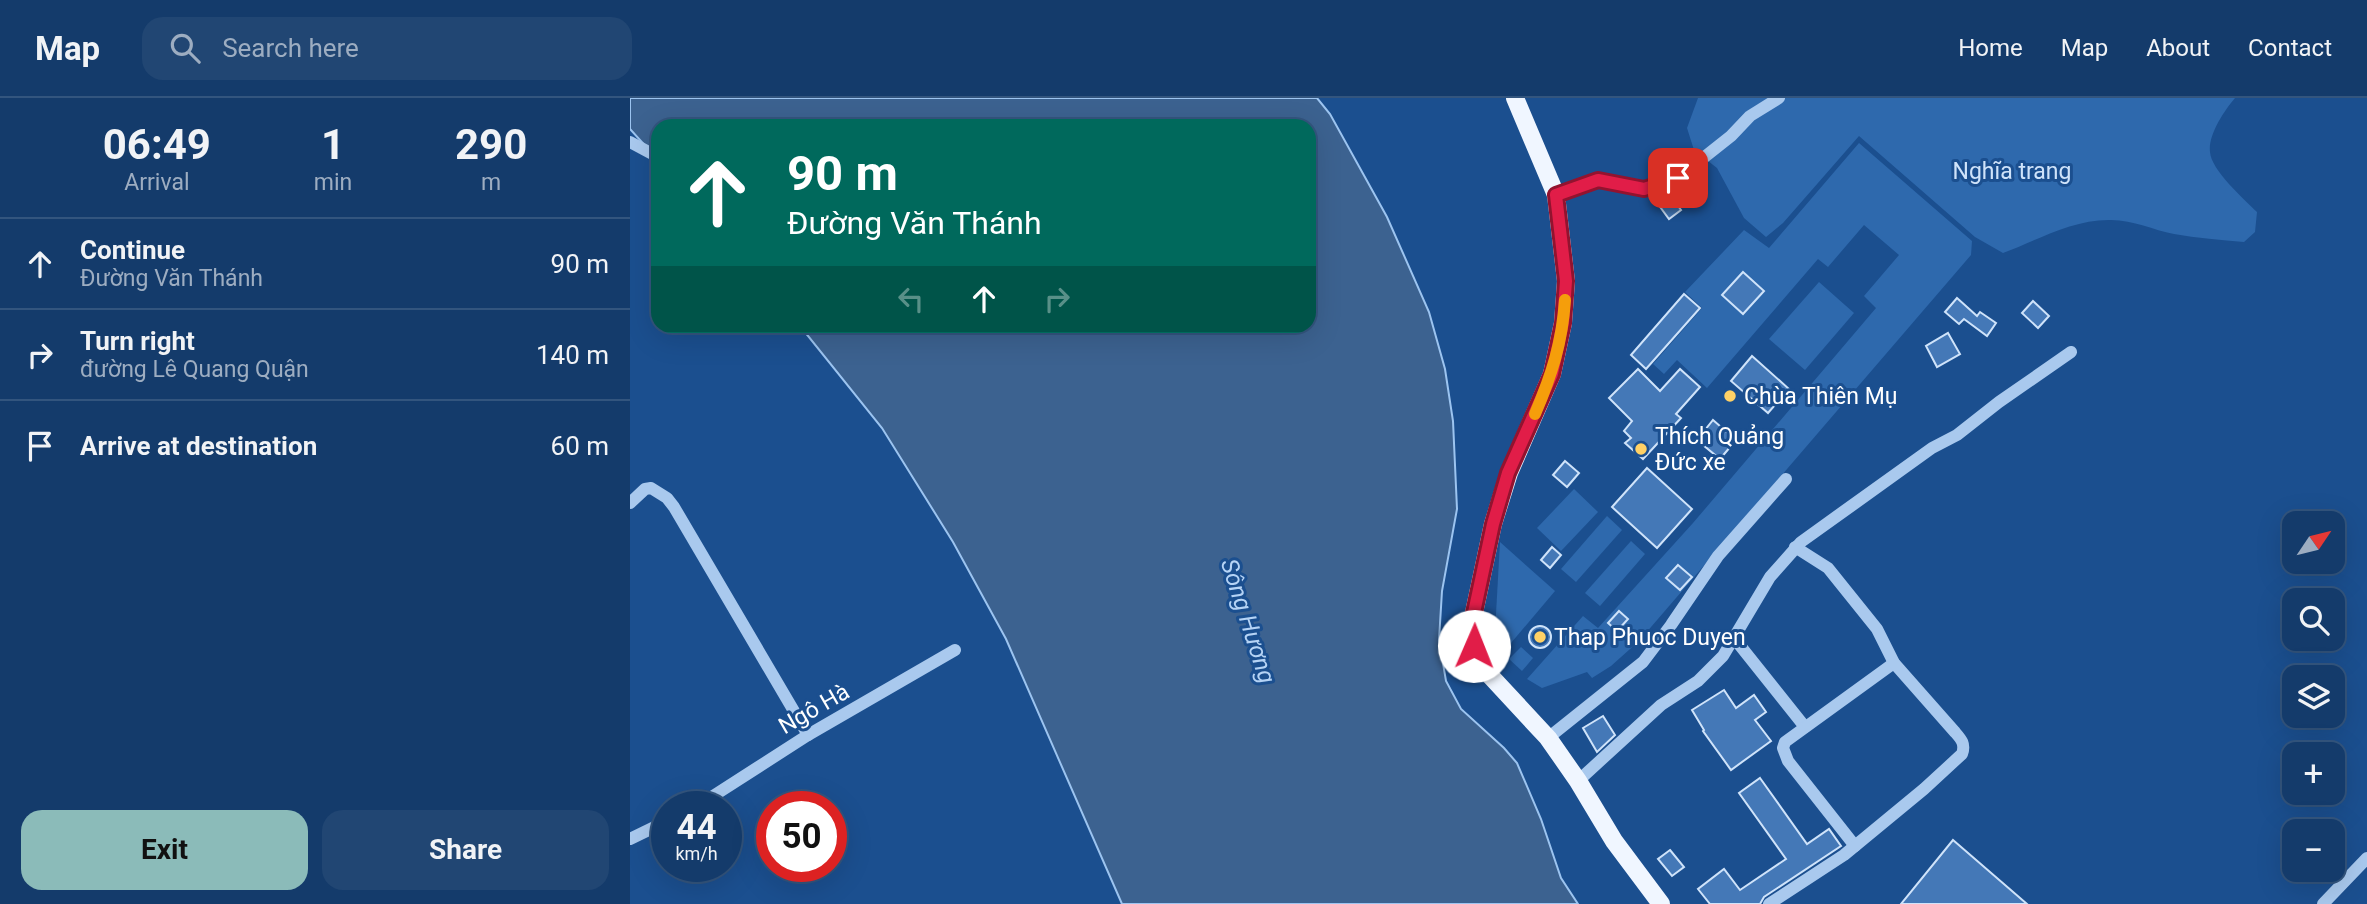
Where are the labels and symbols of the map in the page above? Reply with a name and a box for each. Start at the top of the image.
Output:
pin [1648,148,1708,208]
park label: Nghĩa trang [1953,158,2071,185]
place label: Chùa Thiên Mụ [1744,383,1897,410]
marker: Chùa Thiên Mụ [1722,388,1738,404]
place label: Thích Quảng Đức xe [1655,423,1784,476]
marker: Thích Quảng Đức xe [1633,441,1649,457]
north arrow [2282,511,2345,574]
water label: Sông Hương [1215,555,1281,687]
position arrow [1437,609,1511,683]
place label: Thap Phuoc Duyen [1554,624,1746,651]
marker: Thap Phuoc Duyen [1532,629,1548,645]
street label: Ngô Hà [774,678,854,740]
speed limit sign: 50 [756,791,847,882]

